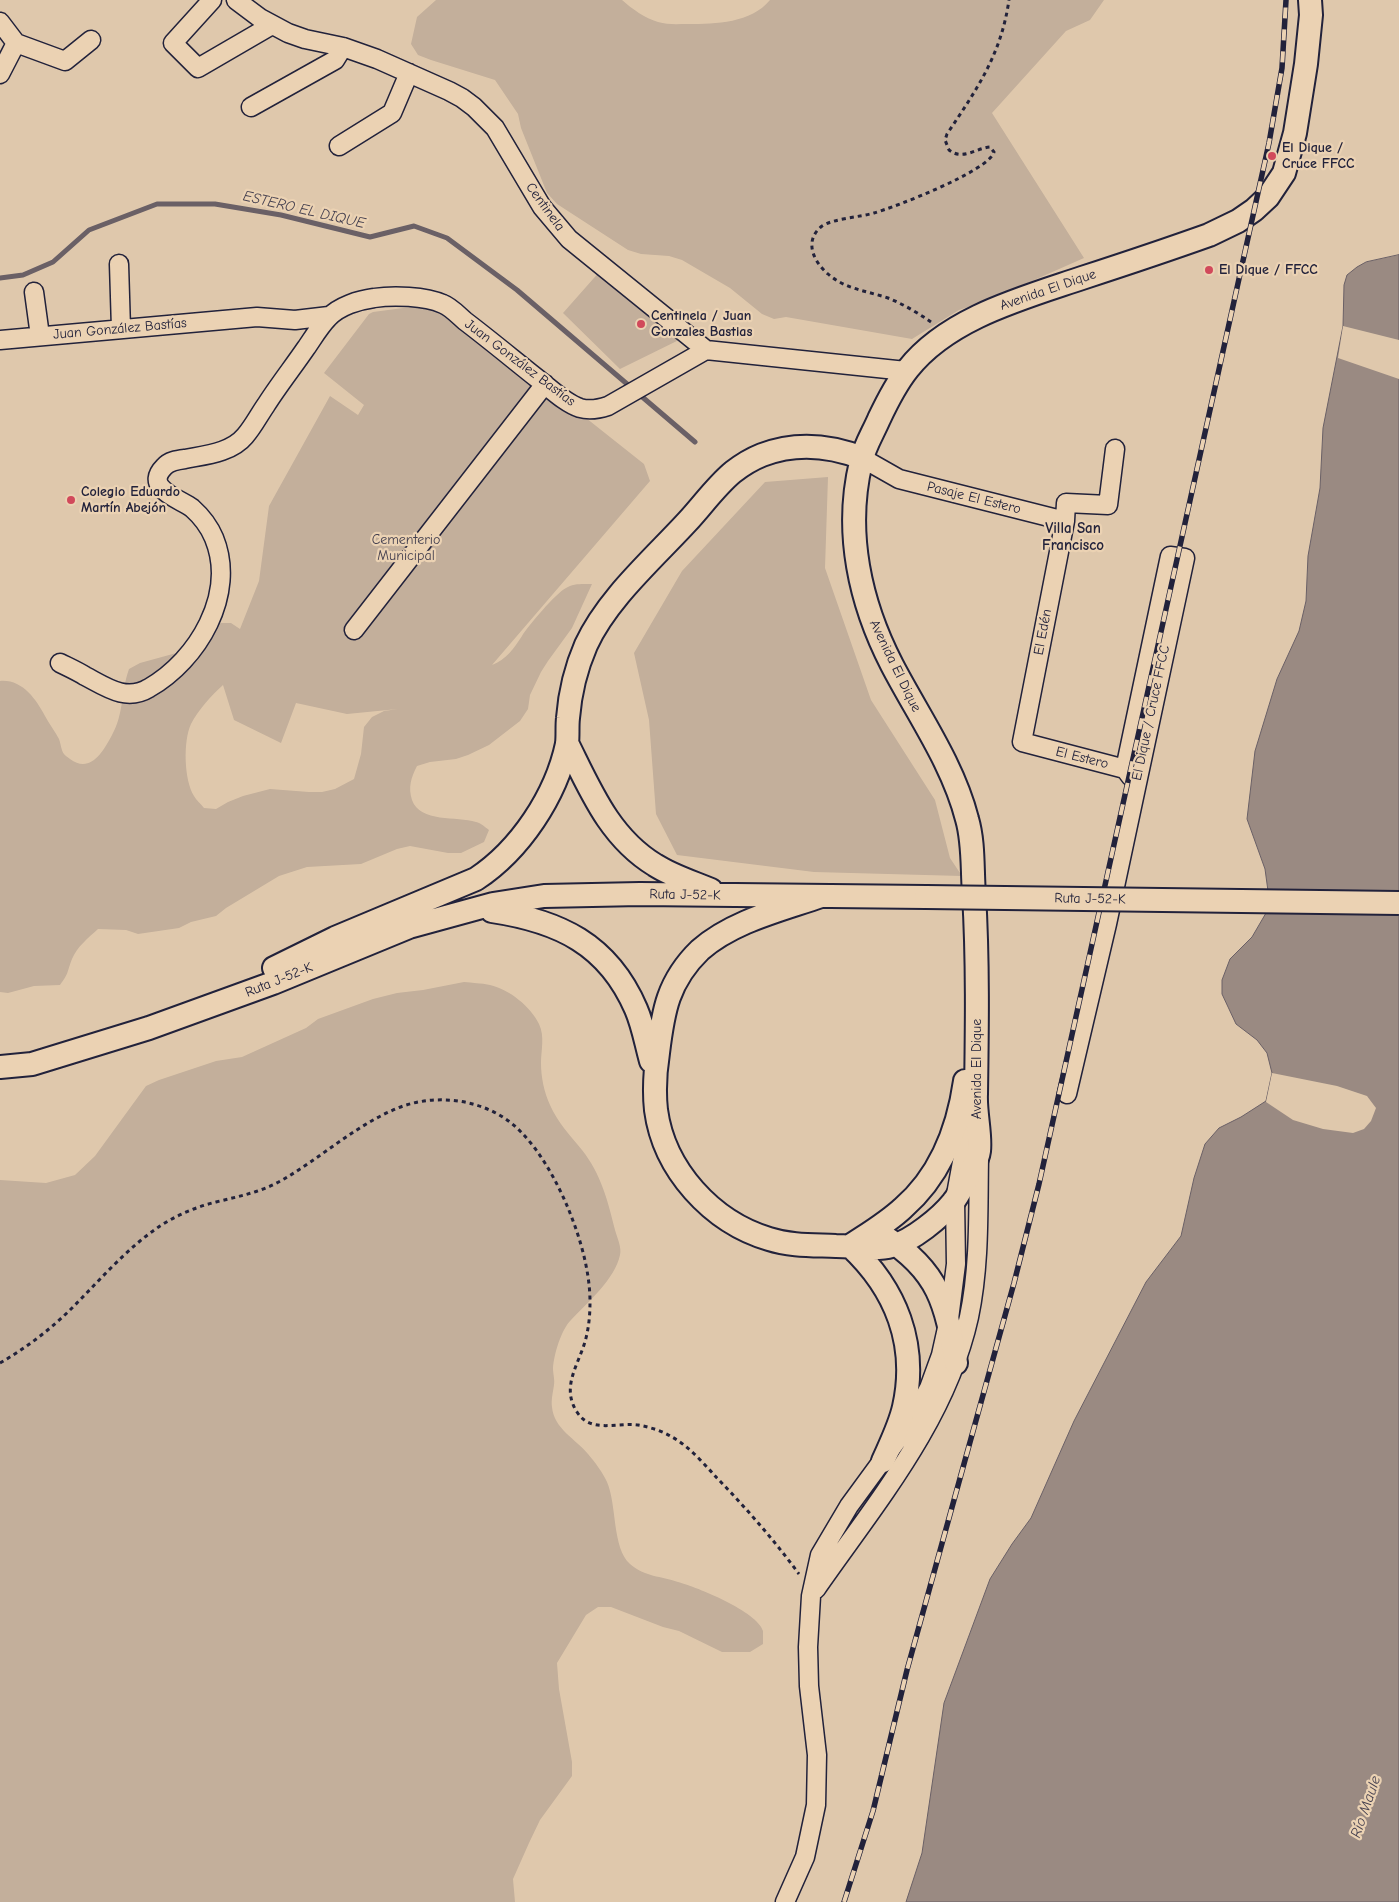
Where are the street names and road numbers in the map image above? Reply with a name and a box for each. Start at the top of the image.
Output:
street label: Centinela [522,180,568,234]
street label: Avenida El Dique [998,266,1098,314]
street label: Juan González Bastías [52,315,188,343]
street label: Juan González Bastías [461,316,579,410]
street label: Pasaje El Estero [925,478,1023,518]
street label: El Edén [1030,607,1056,657]
street label: Avenida El Dique [865,617,925,715]
street label: El Dique / Cruce FFCC [1128,644,1174,782]
street label: El Estero [1054,743,1110,773]
street label: Ruta J-52-K [649,886,721,904]
street label: Ruta J-52-K [1054,890,1126,908]
street label: Ruta J-52-K [243,959,315,1001]
street label: Avenida El Dique [969,1019,985,1119]

